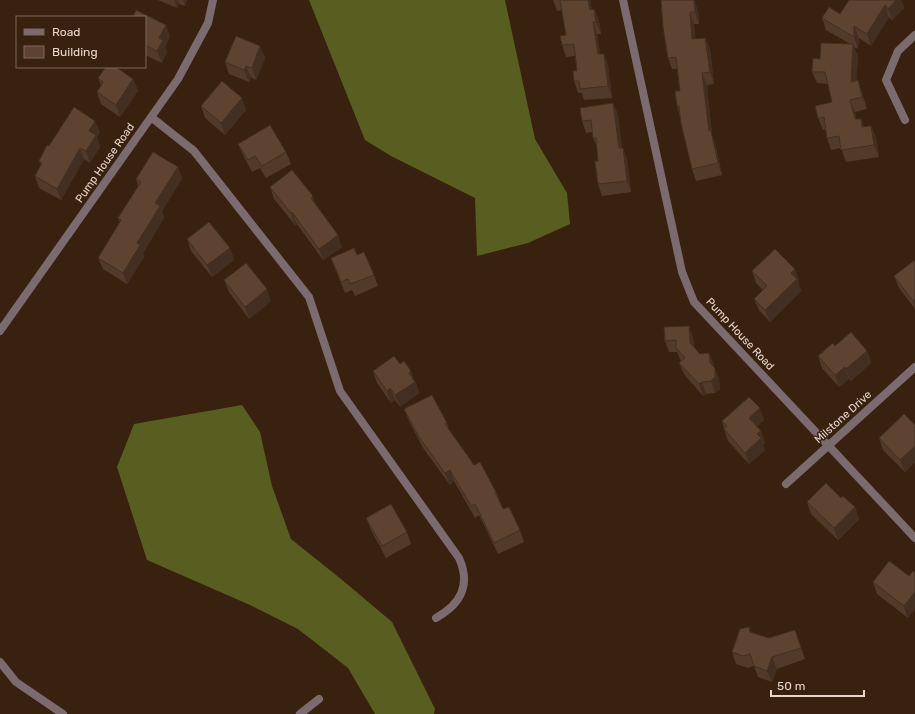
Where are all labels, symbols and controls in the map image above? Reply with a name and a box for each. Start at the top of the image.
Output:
legend [16,16,146,68]
text: Road [52,25,80,39]
text: Building [52,45,98,59]
street label: Pump House Road [73,121,137,205]
street label: Pump House Road [703,295,777,373]
street label: Milstone Drive [812,388,874,446]
scale bar [771,672,864,698]
text: 50 m [777,679,805,693]

